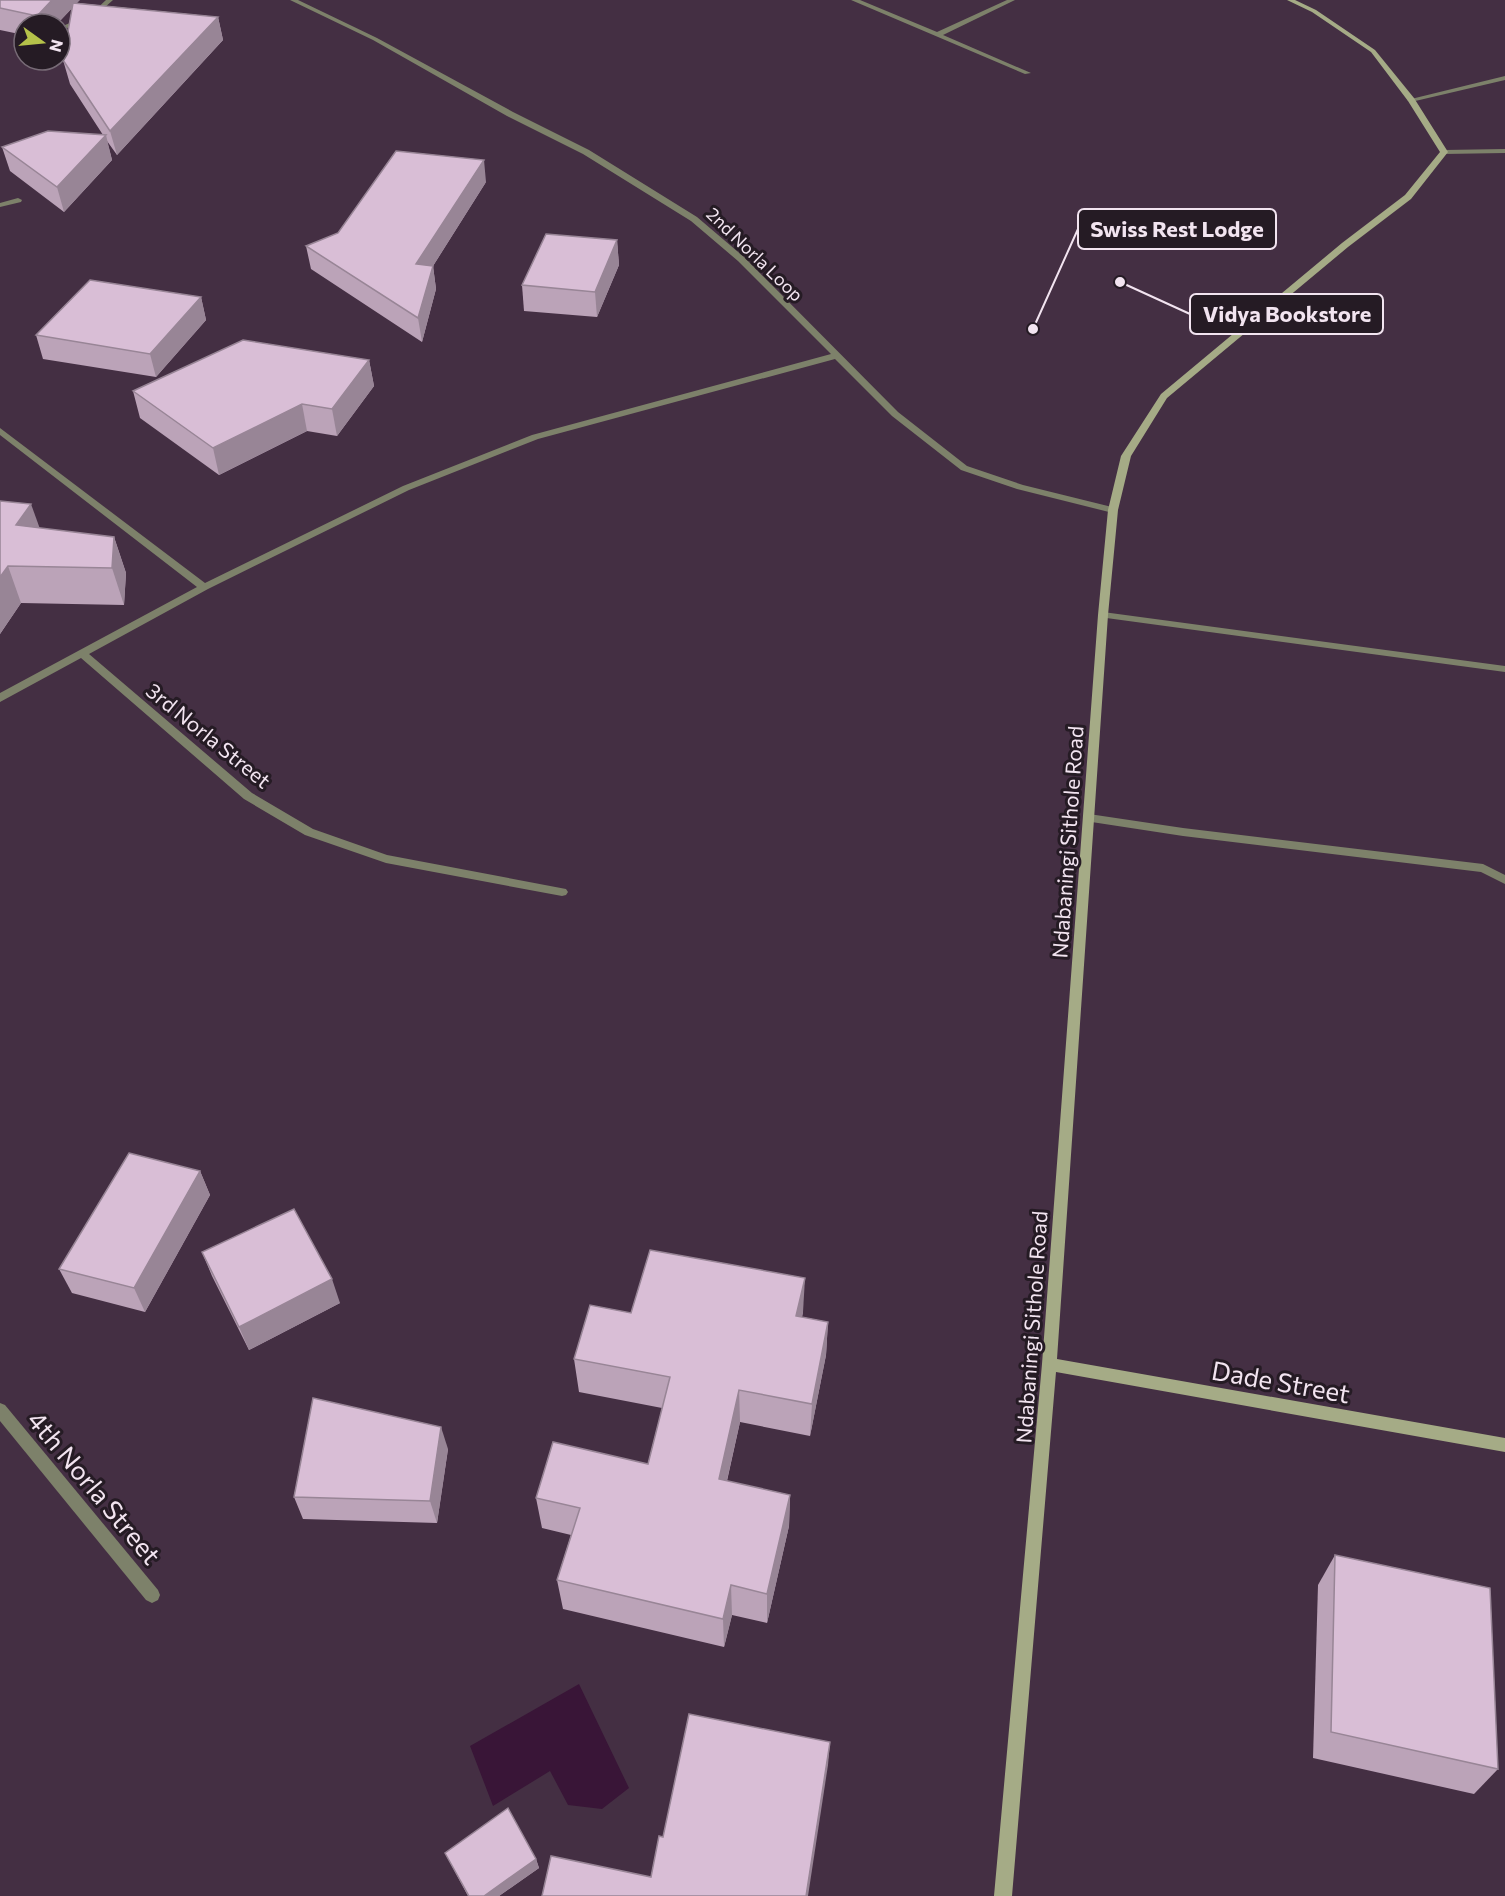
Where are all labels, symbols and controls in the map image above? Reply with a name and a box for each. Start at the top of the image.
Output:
north arrow [12,12,72,72]
text: N [46,38,68,54]
street label: 2nd Norla Loop [702,202,808,306]
callout: Swiss Rest Lodge [1078,209,1276,249]
text: Swiss Rest Lodge [1090,215,1264,242]
callout: Vidya Bookstore [1190,294,1383,334]
text: Vidya Bookstore [1203,300,1371,327]
street label: 3rd Norla Street [142,677,276,793]
street label: Ndabaningi Sithole Road [1046,725,1088,959]
street label: Ndabaningi Sithole Road [1010,1210,1052,1444]
street label: Dade Street [1209,1354,1353,1408]
street label: 4th Norla Street [22,1404,168,1570]

